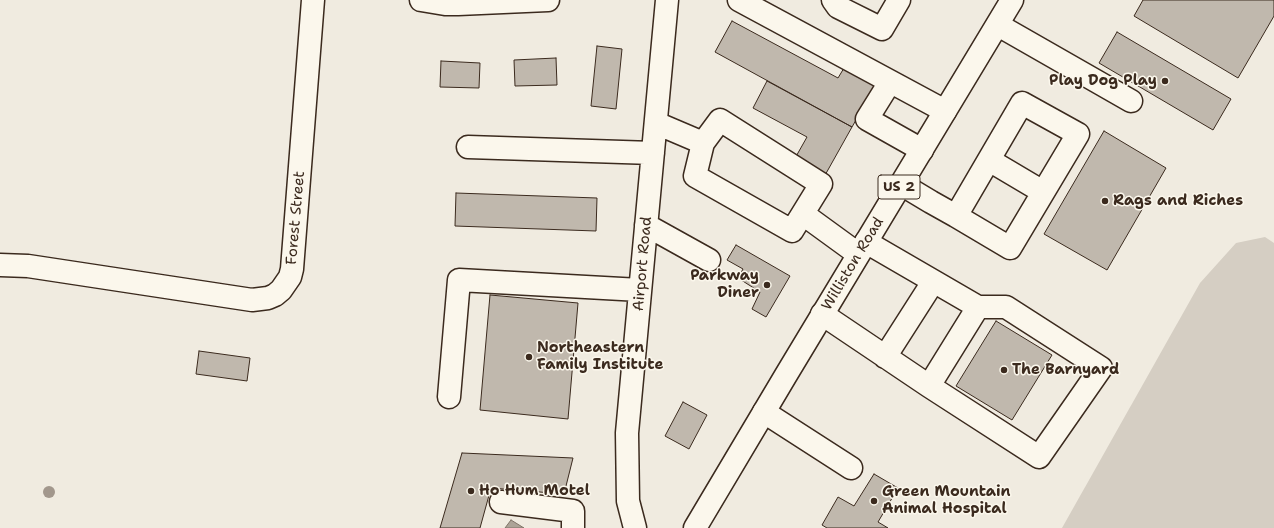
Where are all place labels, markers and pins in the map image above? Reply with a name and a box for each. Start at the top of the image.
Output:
place label: Play Dog Play [1049,72,1157,90]
marker: Play Dog Play [1160,76,1170,86]
place label: Rags and Riches [1113,192,1243,210]
marker: Rags and Riches [1100,196,1110,206]
place label: Parkway Diner [690,267,759,302]
marker: Parkway Diner [762,280,772,290]
place label: Northeastern Family Institute [537,339,663,374]
marker: Northeastern Family Institute [524,352,534,362]
place label: The Barnyard [1012,361,1119,379]
marker: The Barnyard [999,365,1009,375]
place label: Ho Hum Motel [479,482,590,500]
place label: Green Mountain Animal Hospital [882,483,1010,518]
marker: Ho Hum Motel [466,486,476,496]
marker: Green Mountain Animal Hospital [869,496,879,506]

